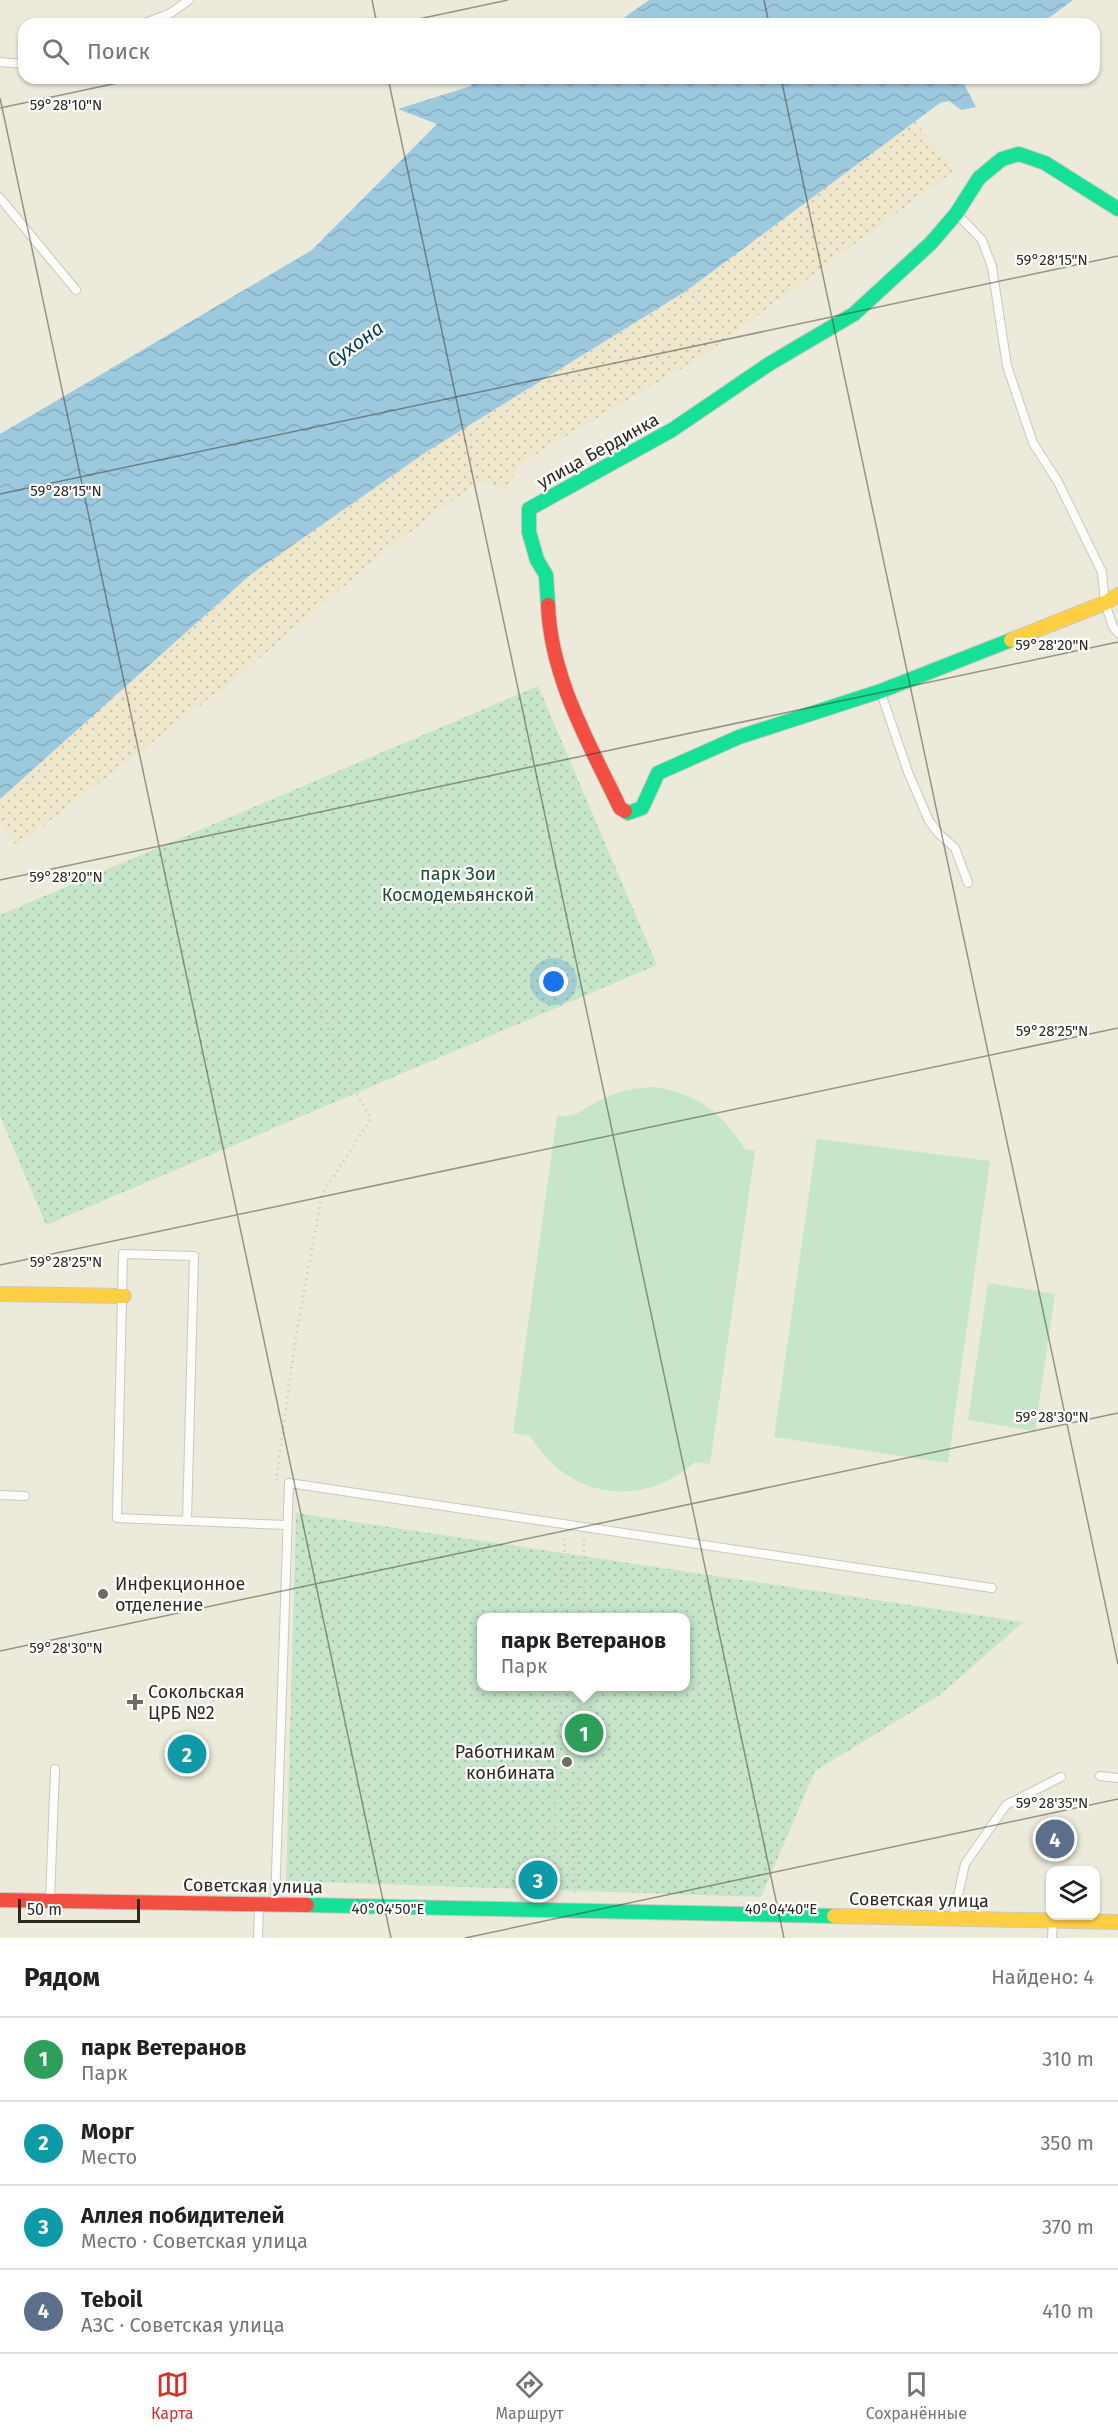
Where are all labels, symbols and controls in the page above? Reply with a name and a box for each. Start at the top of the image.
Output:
search box [18,18,1100,84]
icon: search [39,35,72,68]
text: Поиск [87,38,150,65]
text: 59°28'10"N [30,96,102,114]
text: 59°28'15"N [1016,251,1088,269]
water label: Сухона [322,316,388,372]
street label: улица Бердинка [533,408,663,494]
text: 59°28'15"N [30,482,102,500]
text: 59°28'20"N [1015,636,1089,654]
park label: парк Зои Космодемьянской [382,863,534,906]
text: 59°28'20"N [29,868,103,886]
your location [539,967,568,996]
text: 59°28'25"N [1016,1022,1088,1040]
text: 59°28'25"N [30,1253,102,1271]
text: 59°28'30"N [1015,1408,1089,1426]
place label: Инфекционное отделение [115,1573,245,1616]
marker: Инфекционное отделение [96,1587,110,1601]
popup [477,1613,690,1691]
text: парк Ветеранов [501,1627,666,1654]
text: 59°28'30"N [29,1639,103,1657]
text: Парк [501,1654,547,1678]
place label: Сокольская ЦРБ №2 [148,1681,245,1724]
marker: Сокольская ЦРБ №2 [126,1693,144,1711]
pin: 1 [564,1710,604,1756]
pin: 2 [168,1732,207,1776]
place label: Работникам конбината [455,1741,555,1784]
marker: Работникам конбината [560,1755,574,1769]
text: 59°28'35"N [1016,1794,1088,1812]
pin: 4 [1036,1816,1074,1862]
pin: 3 [518,1858,558,1902]
map controls [1046,1866,1100,1920]
button: layers [1046,1866,1100,1920]
street label: Советская улица [183,1874,323,1898]
street label: Советская улица [849,1888,989,1912]
scale bar [18,1896,140,1924]
text: 50 m [27,1900,62,1919]
text: 40°04'50"E [352,1900,424,1918]
text: 40°04'40"E [745,1900,817,1918]
text: Рядом [24,1962,100,1993]
text: Найдено: 4 [991,1965,1094,1989]
text: парк Ветеранов [81,2034,246,2061]
text: 1 [39,2047,48,2071]
text: 310 m [1042,2047,1094,2071]
text: Парк [81,2061,128,2085]
text: Морг [81,2118,134,2145]
text: 2 [38,2131,49,2155]
text: 350 m [1040,2131,1094,2155]
text: Место [81,2145,137,2169]
text: Аллея побидителей [81,2202,284,2229]
text: 3 [38,2215,49,2239]
text: 370 m [1042,2215,1094,2239]
text: Место · Советская улица [81,2229,308,2253]
text: Teboil [81,2286,143,2313]
text: 4 [38,2299,49,2323]
text: 410 m [1042,2299,1094,2323]
text: АЗС · Советская улица [81,2313,285,2337]
tab: Карта [151,2368,193,2423]
tab: Маршрут [496,2368,564,2423]
tab: Сохранённые [866,2368,967,2423]

